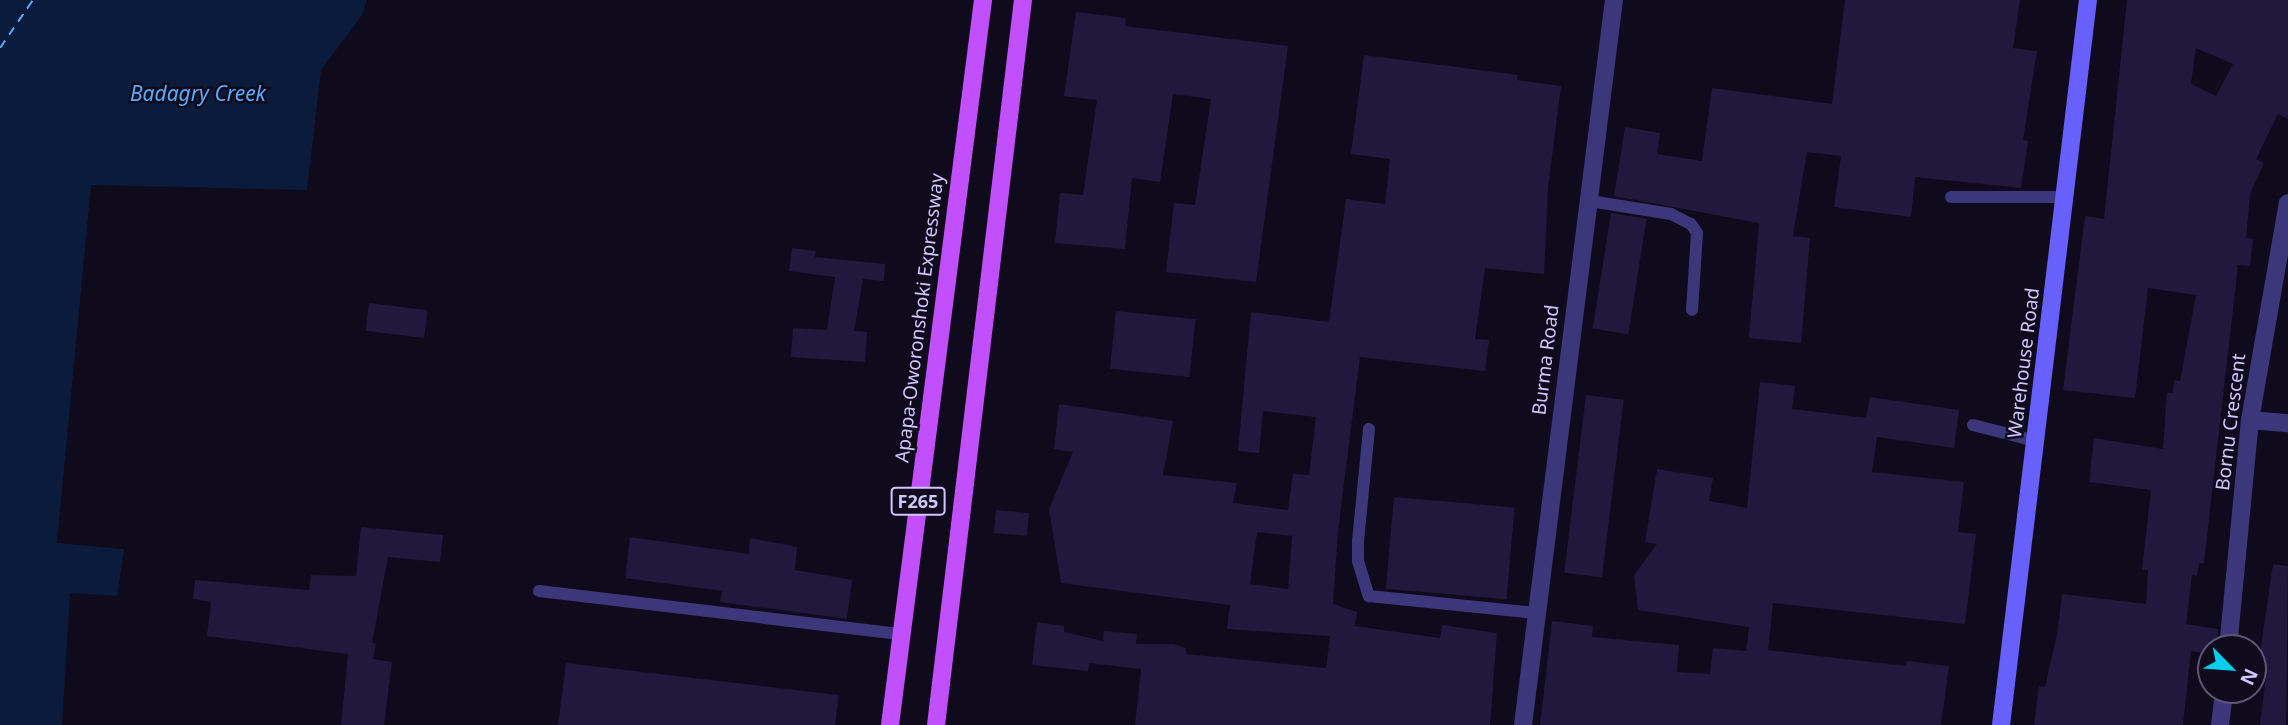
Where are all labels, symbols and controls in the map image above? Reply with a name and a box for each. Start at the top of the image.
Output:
water label: Badagry Creek [130,80,266,106]
street label: Apapa-Oworonshoki Expressway [891,172,949,464]
street label: Warehouse Road [2003,286,2045,440]
street label: Burma Road [1528,304,1564,416]
street label: Bornu Crescent [2211,352,2251,492]
road number: F265 [890,486,946,516]
north arrow [2197,634,2267,704]
text: N [2234,665,2264,690]

